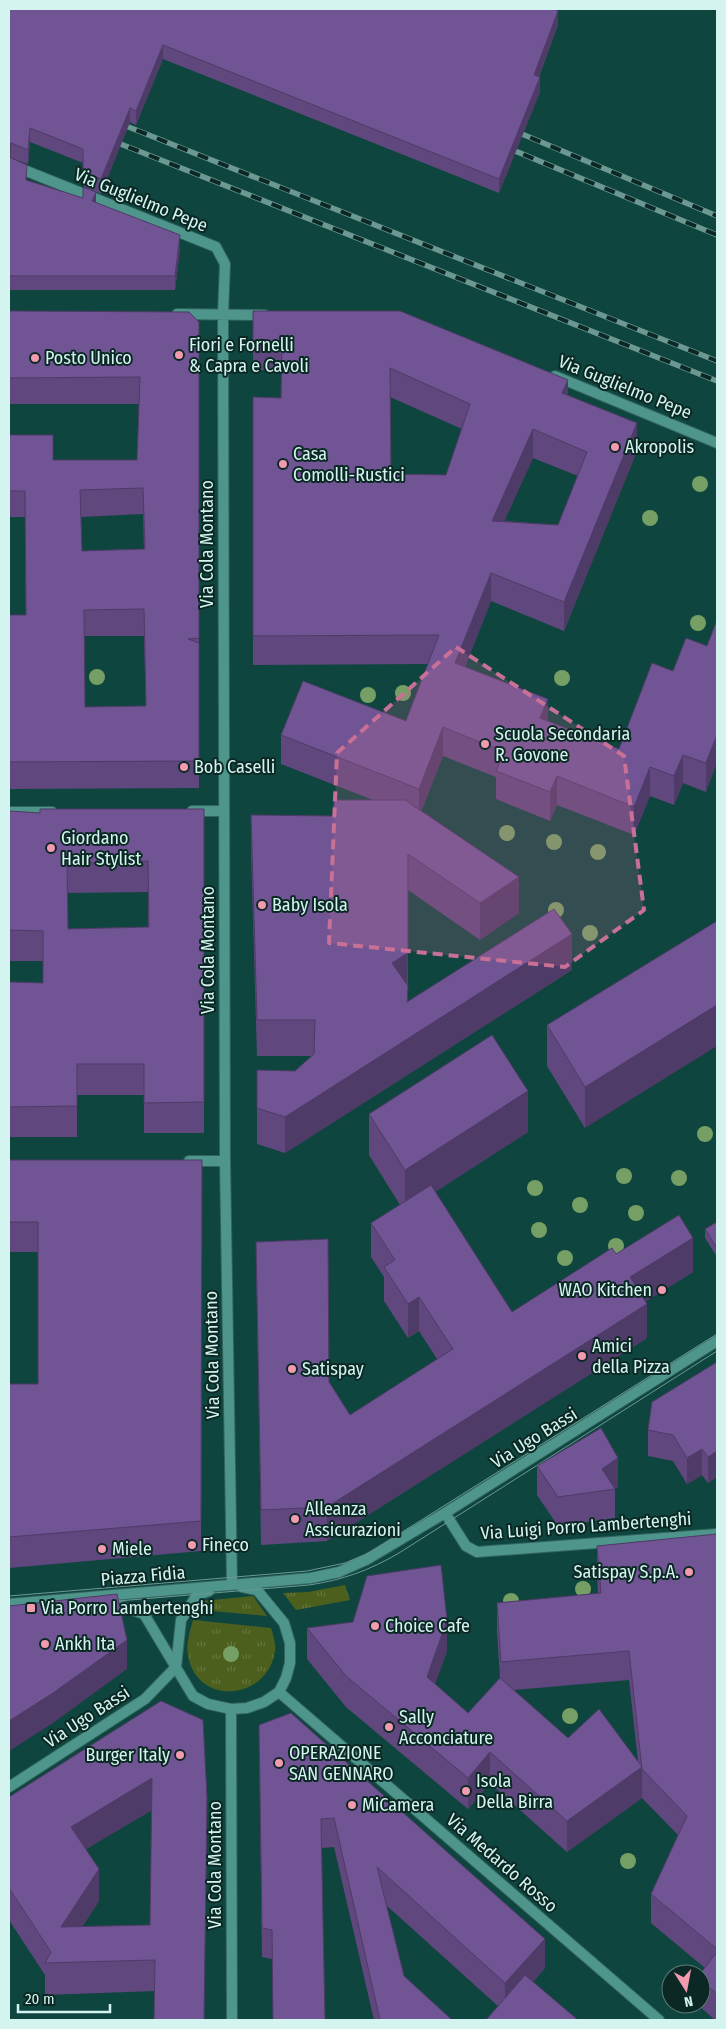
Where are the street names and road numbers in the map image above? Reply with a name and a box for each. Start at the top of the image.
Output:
street label: Via Guglielmo Pepe [71,163,211,237]
street label: Via Guglielmo Pepe [555,350,695,424]
street label: Via Cola Montano [196,480,218,608]
street label: Via Cola Montano [197,886,219,1014]
street label: Via Cola Montano [200,1291,224,1419]
street label: Via Ugo Bassi [487,1403,581,1473]
street label: Via Luigi Porro Lambertenghi [480,1508,692,1544]
street label: Piazza Fidia [100,1561,186,1591]
street label: Via Ugo Bassi [40,1681,134,1753]
street label: Via Cola Montano [204,1801,226,1929]
street label: Via Medardo Rosso [442,1809,562,1917]

